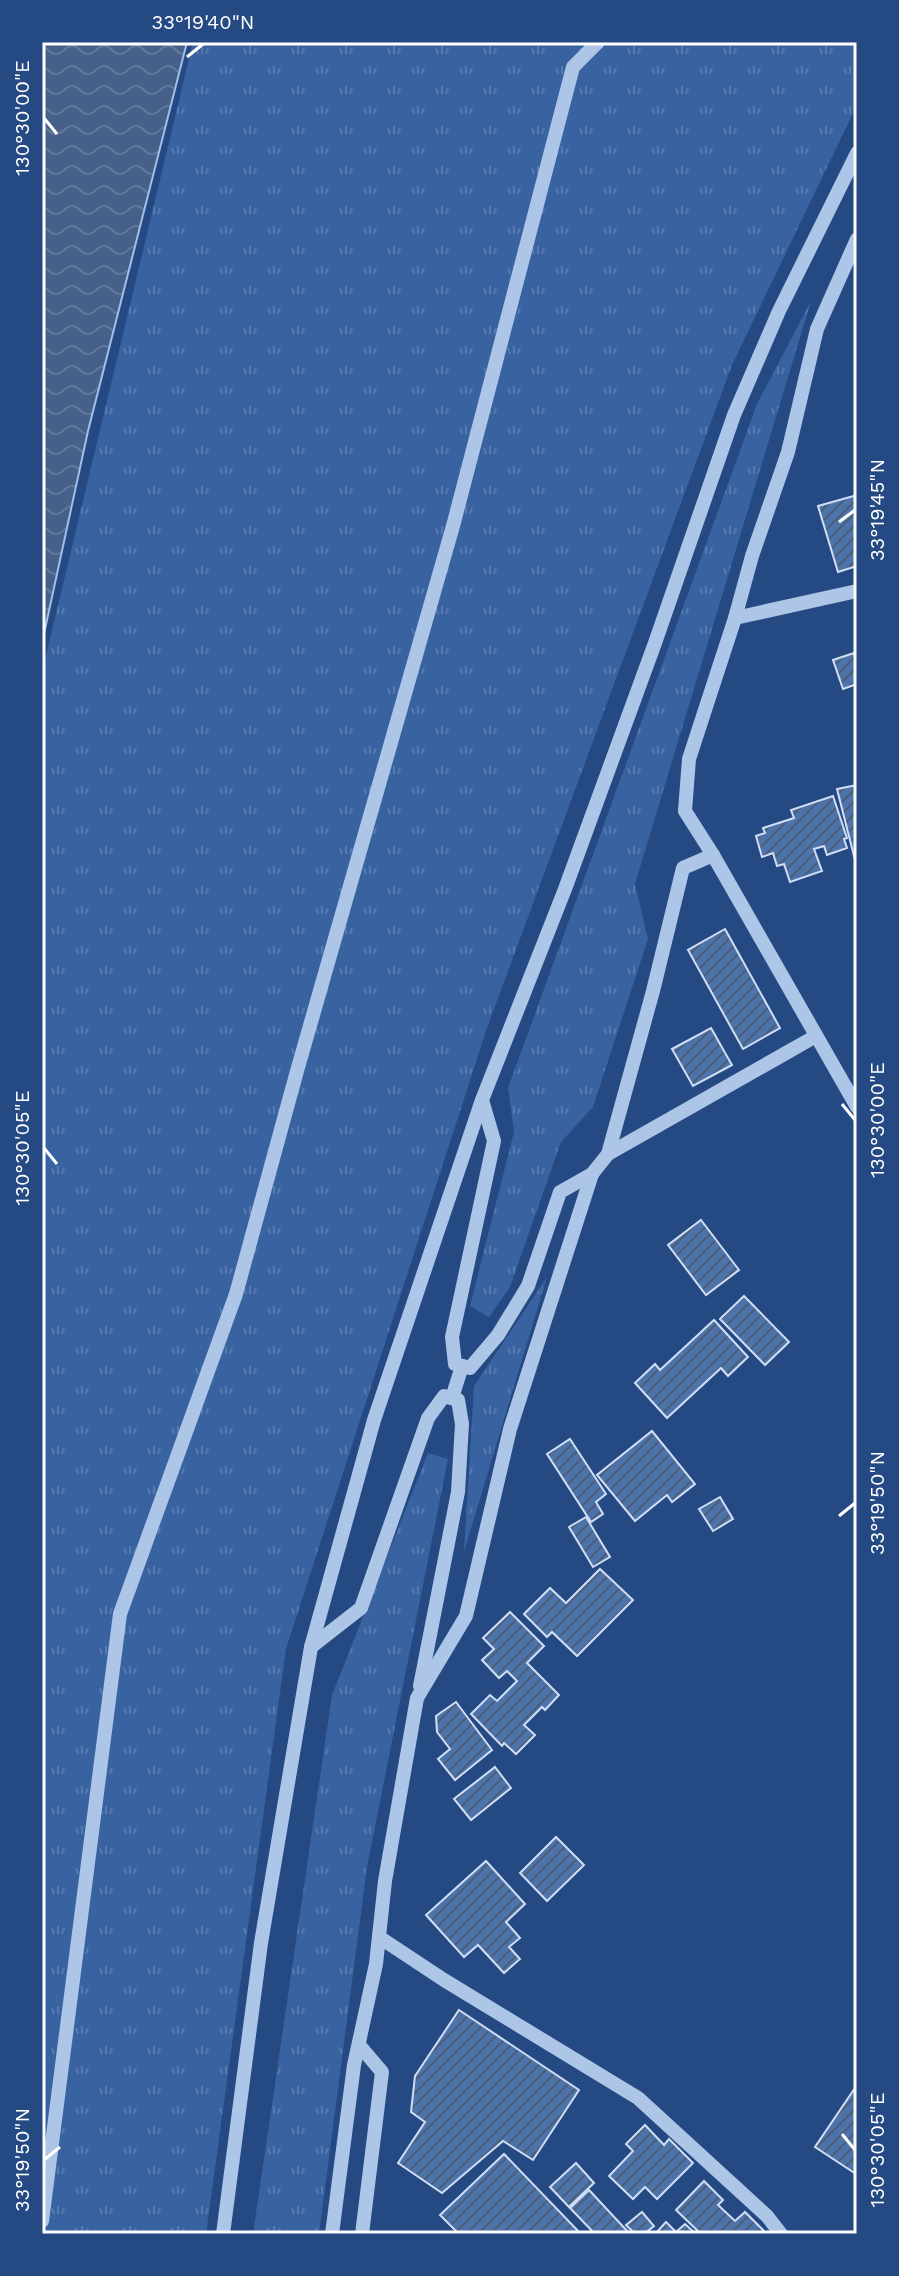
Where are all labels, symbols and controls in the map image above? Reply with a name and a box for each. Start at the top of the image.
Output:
text: 33°19'40"N [152,10,254,34]
text: 130°30'00"E [10,60,34,176]
text: 33°19'45"N [865,459,889,561]
text: 130°30'00"E [865,1062,889,1178]
text: 130°30'05"E [10,1091,34,1205]
text: 33°19'50"N [865,1451,889,1555]
text: 130°30'05"E [865,2093,889,2207]
text: 33°19'50"N [10,2108,34,2212]

